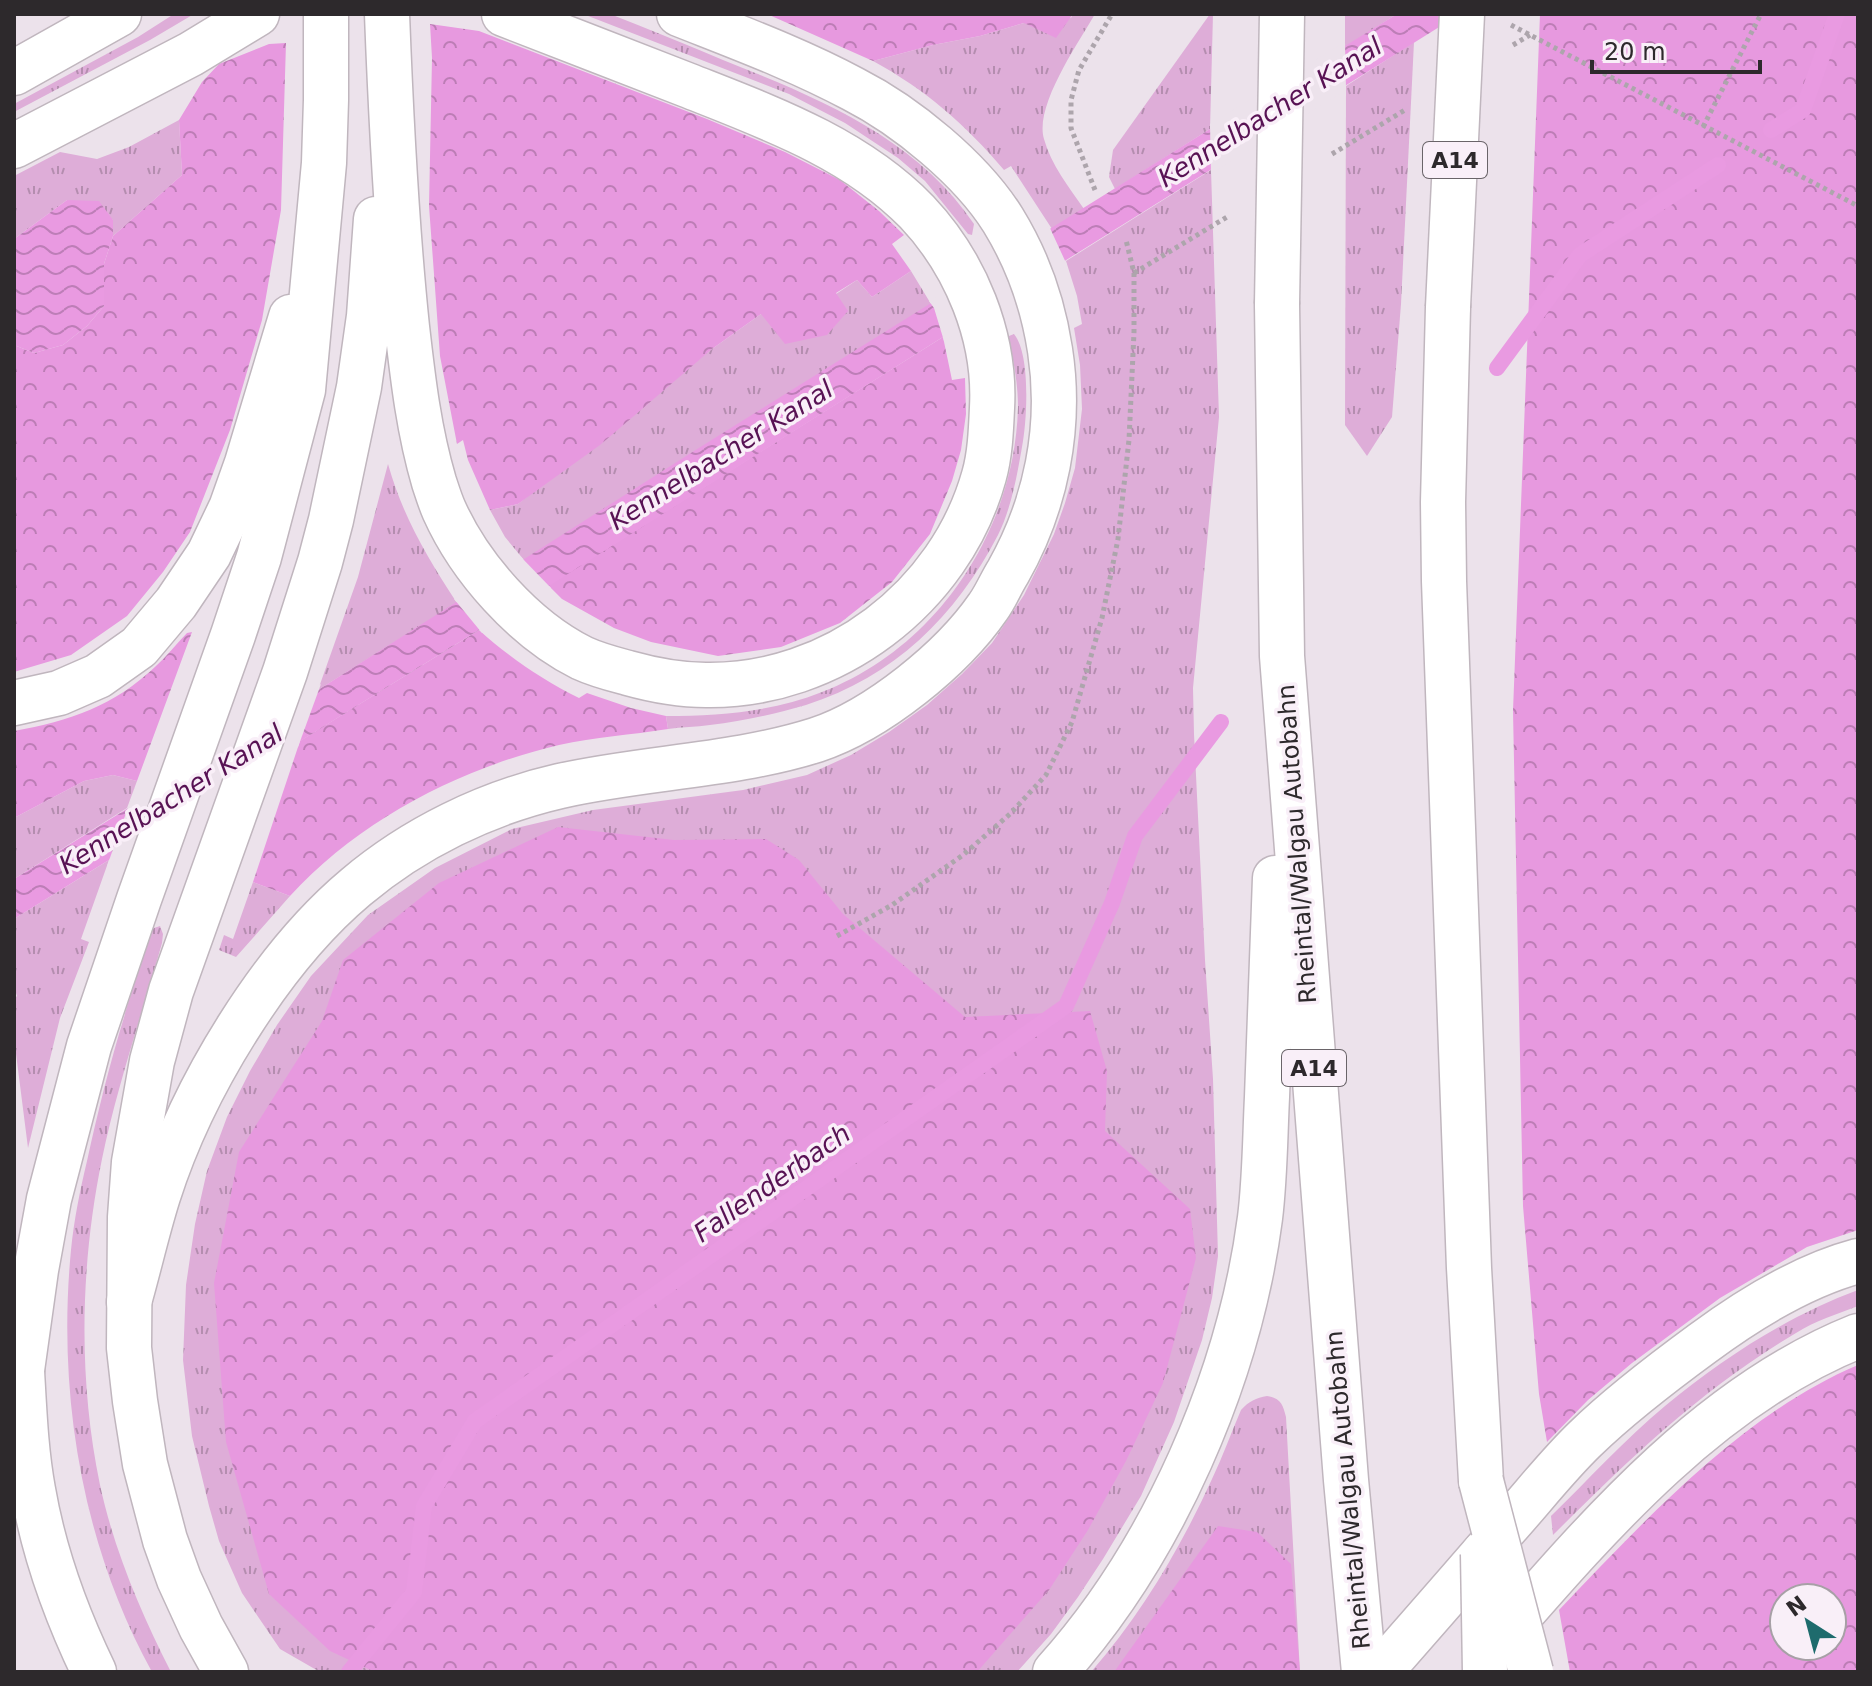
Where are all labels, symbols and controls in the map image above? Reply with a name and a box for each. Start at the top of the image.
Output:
scale bar [1592,24,1760,74]
water label: Kennelbacher Kanal [1153,30,1388,193]
text: 20 m [1604,38,1666,66]
road number: A14 [1423,142,1487,178]
water label: Kennelbacher Kanal [604,373,839,536]
street label: Rheintal/Walgau Autobahn [1272,683,1322,1005]
water label: Kennelbacher Kanal [54,717,289,880]
road number: A14 [1282,1050,1346,1086]
water label: Fallenderbach [688,1118,856,1248]
street label: Rheintal/Walgau Autobahn [1320,1329,1376,1651]
north arrow [1768,1582,1848,1662]
text: N [1782,1591,1811,1622]

